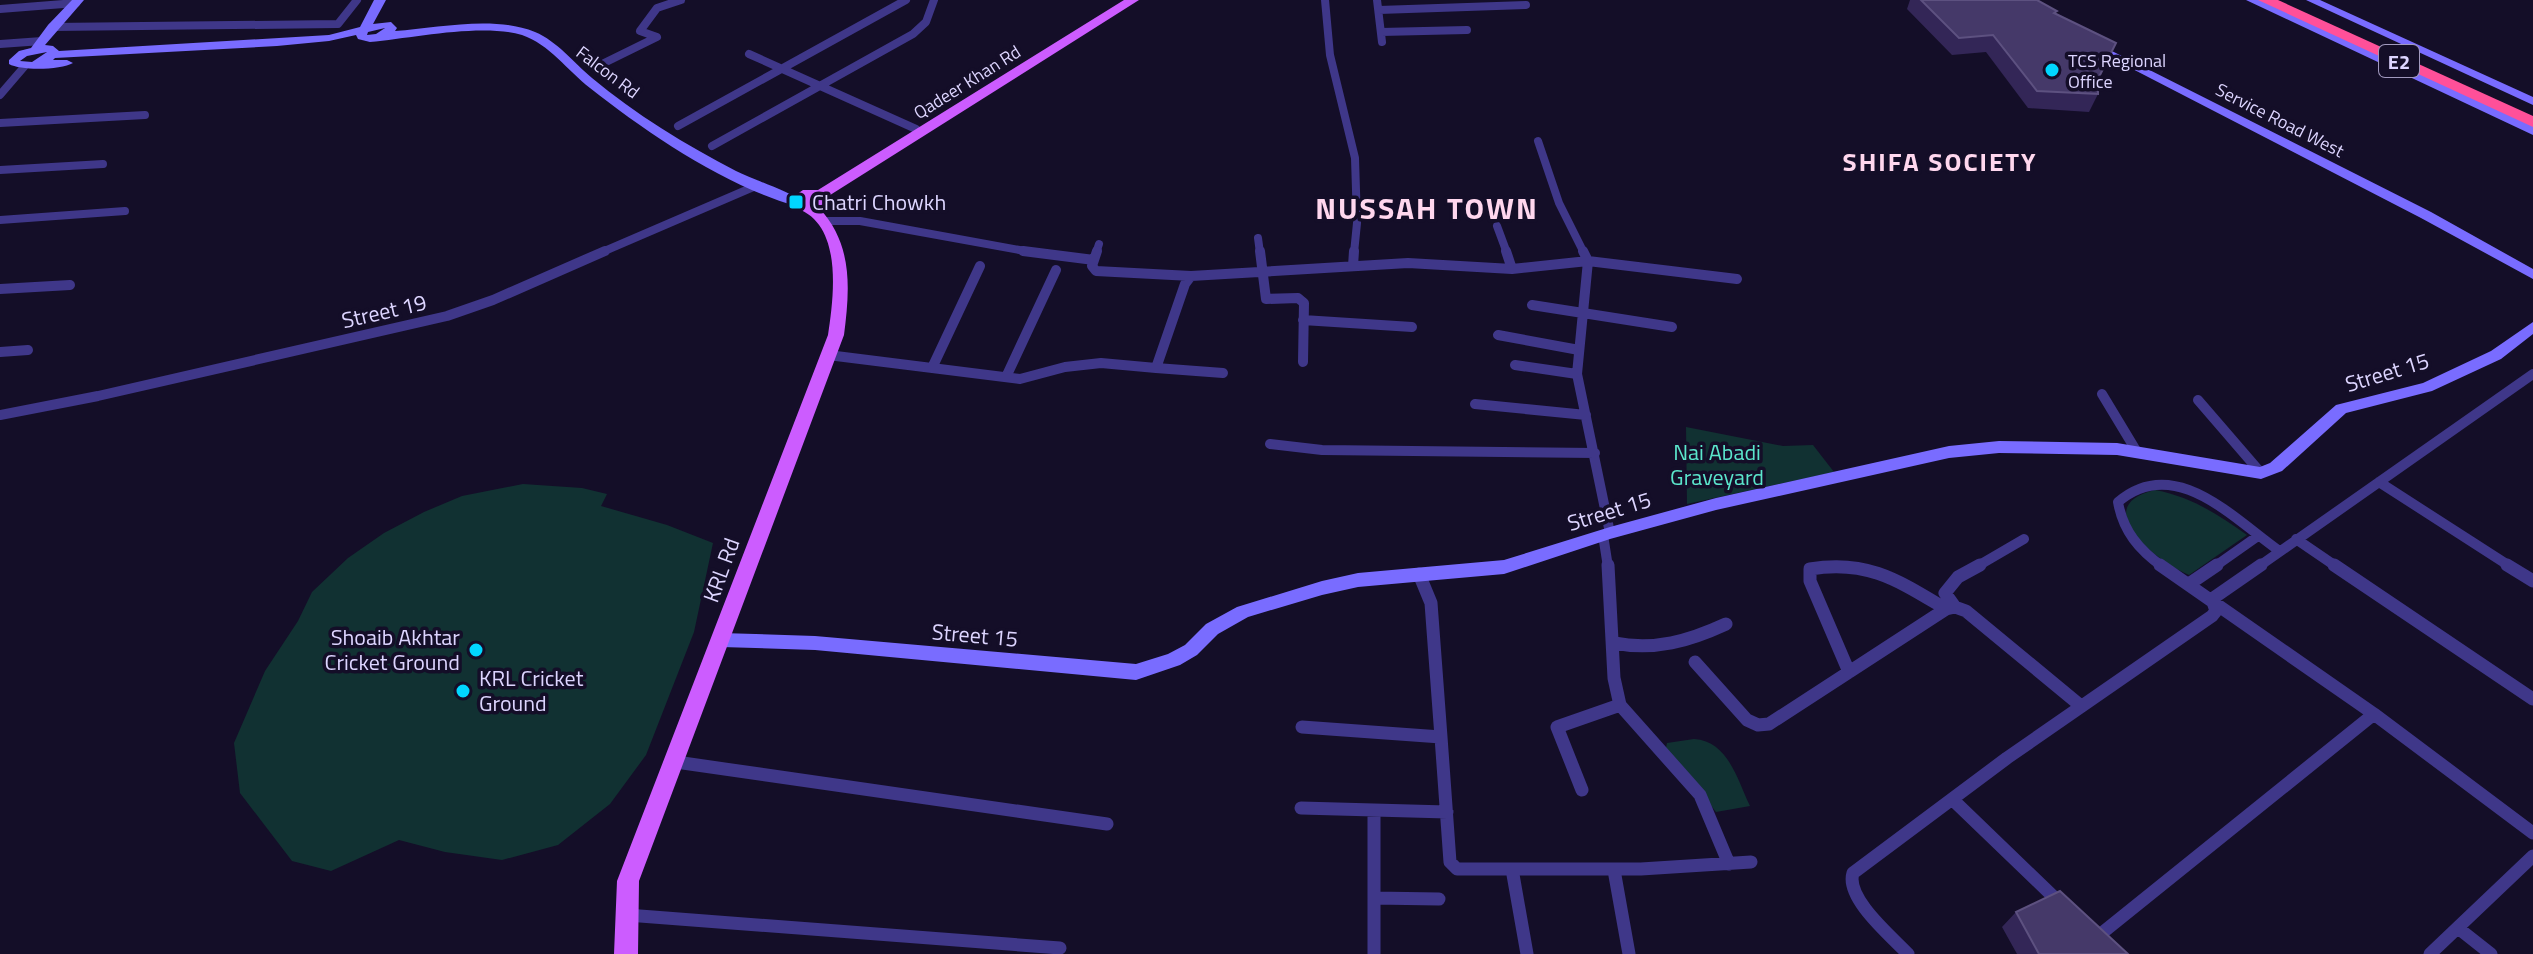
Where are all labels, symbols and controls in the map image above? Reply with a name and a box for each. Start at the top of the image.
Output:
street label: Qadeer Khan Rd [908,38,1026,126]
street label: Falcon Rd [571,39,645,105]
road number: E2 [2379,45,2419,77]
place label: TCS Regional Office [2068,47,2166,95]
marker: TCS Regional Office [2043,61,2061,79]
street label: Service Road West [2211,76,2349,164]
district label: SHIFA SOCIETY [1842,142,2038,181]
place label: Chatri Chowkh [812,185,946,219]
district label: NUSSAH TOWN [1315,185,1539,231]
marker: Chatri Chowkh [787,193,805,211]
street label: Street 19 [338,285,430,337]
street label: Street 15 [2341,343,2433,401]
park label: Nai Abadi Graveyard [1670,435,1764,494]
street label: Street 15 [1563,482,1655,540]
street label: KRL Rd [694,533,748,607]
street label: Street 15 [931,614,1019,656]
place label: Shoaib Akhtar Cricket Ground [325,620,460,679]
marker: Shoaib Akhtar Cricket Ground [467,641,485,659]
place label: KRL Cricket Ground [479,661,584,720]
marker: KRL Cricket Ground [454,682,472,700]

